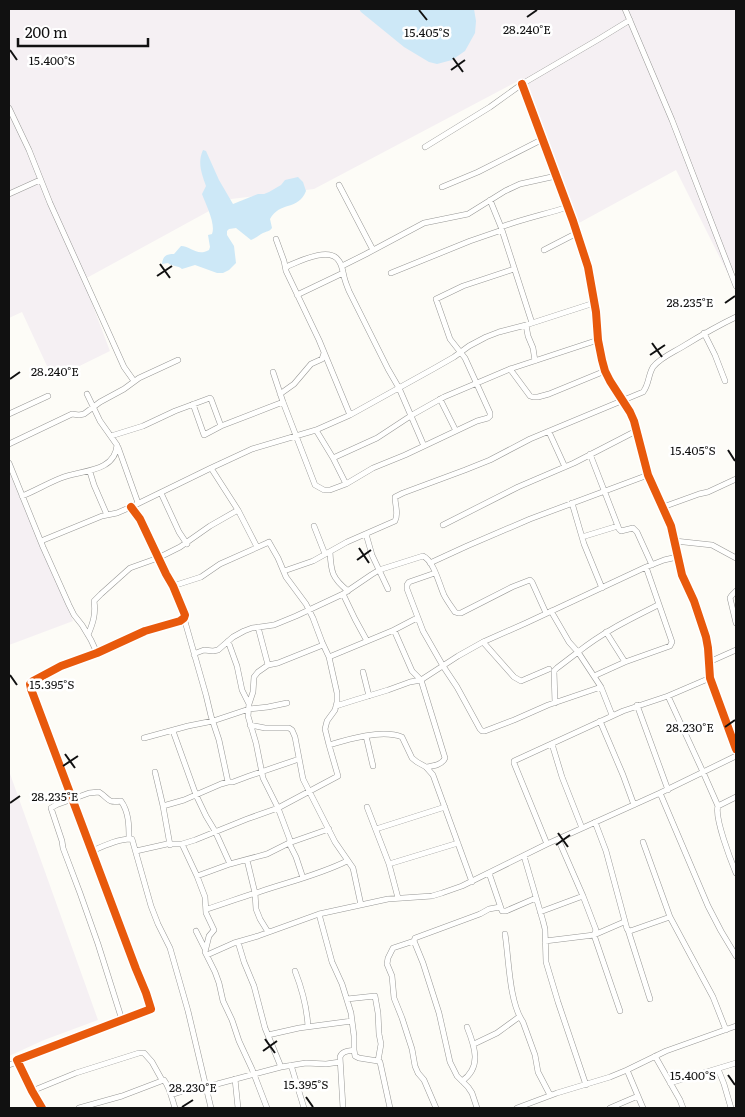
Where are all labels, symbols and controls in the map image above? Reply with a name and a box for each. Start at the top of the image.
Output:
scale bar [18,15,148,47]
text: 200 m [25,20,68,43]
text: 28.240°E [503,20,551,38]
text: 15.405°S [404,23,450,41]
text: 15.400°S [29,51,75,69]
text: 28.235°E [667,293,714,311]
text: 28.240°E [31,362,79,380]
text: 15.405°S [670,441,716,459]
text: 15.395°S [30,675,74,693]
text: 28.230°E [666,718,714,736]
text: 28.235°E [32,787,79,805]
text: 15.400°S [670,1066,716,1084]
text: 15.395°S [284,1075,328,1093]
text: 28.230°E [169,1078,217,1096]

